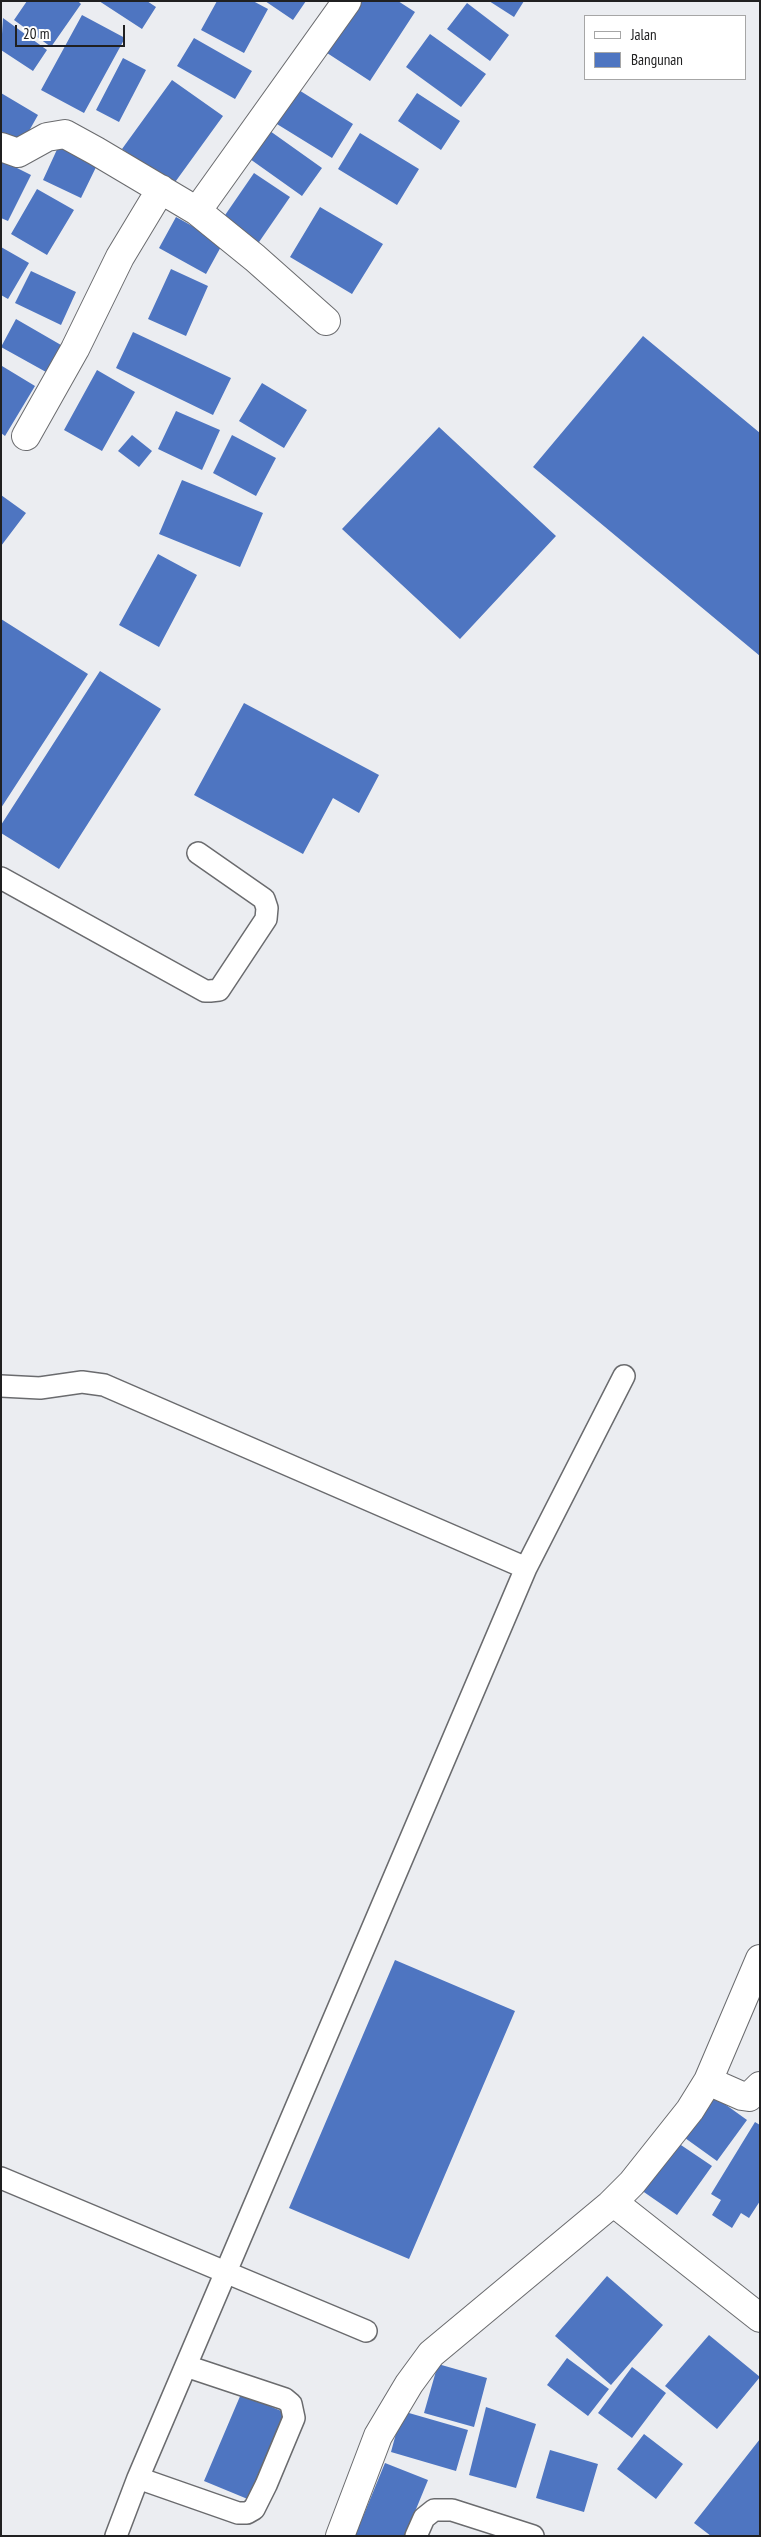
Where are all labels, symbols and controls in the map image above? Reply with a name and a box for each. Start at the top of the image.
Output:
scale bar [18,15,128,47]
legend [584,15,746,80]
text: 20 m [23,24,49,43]
text: Jalan [631,25,657,44]
text: Bangunan [631,50,683,69]

